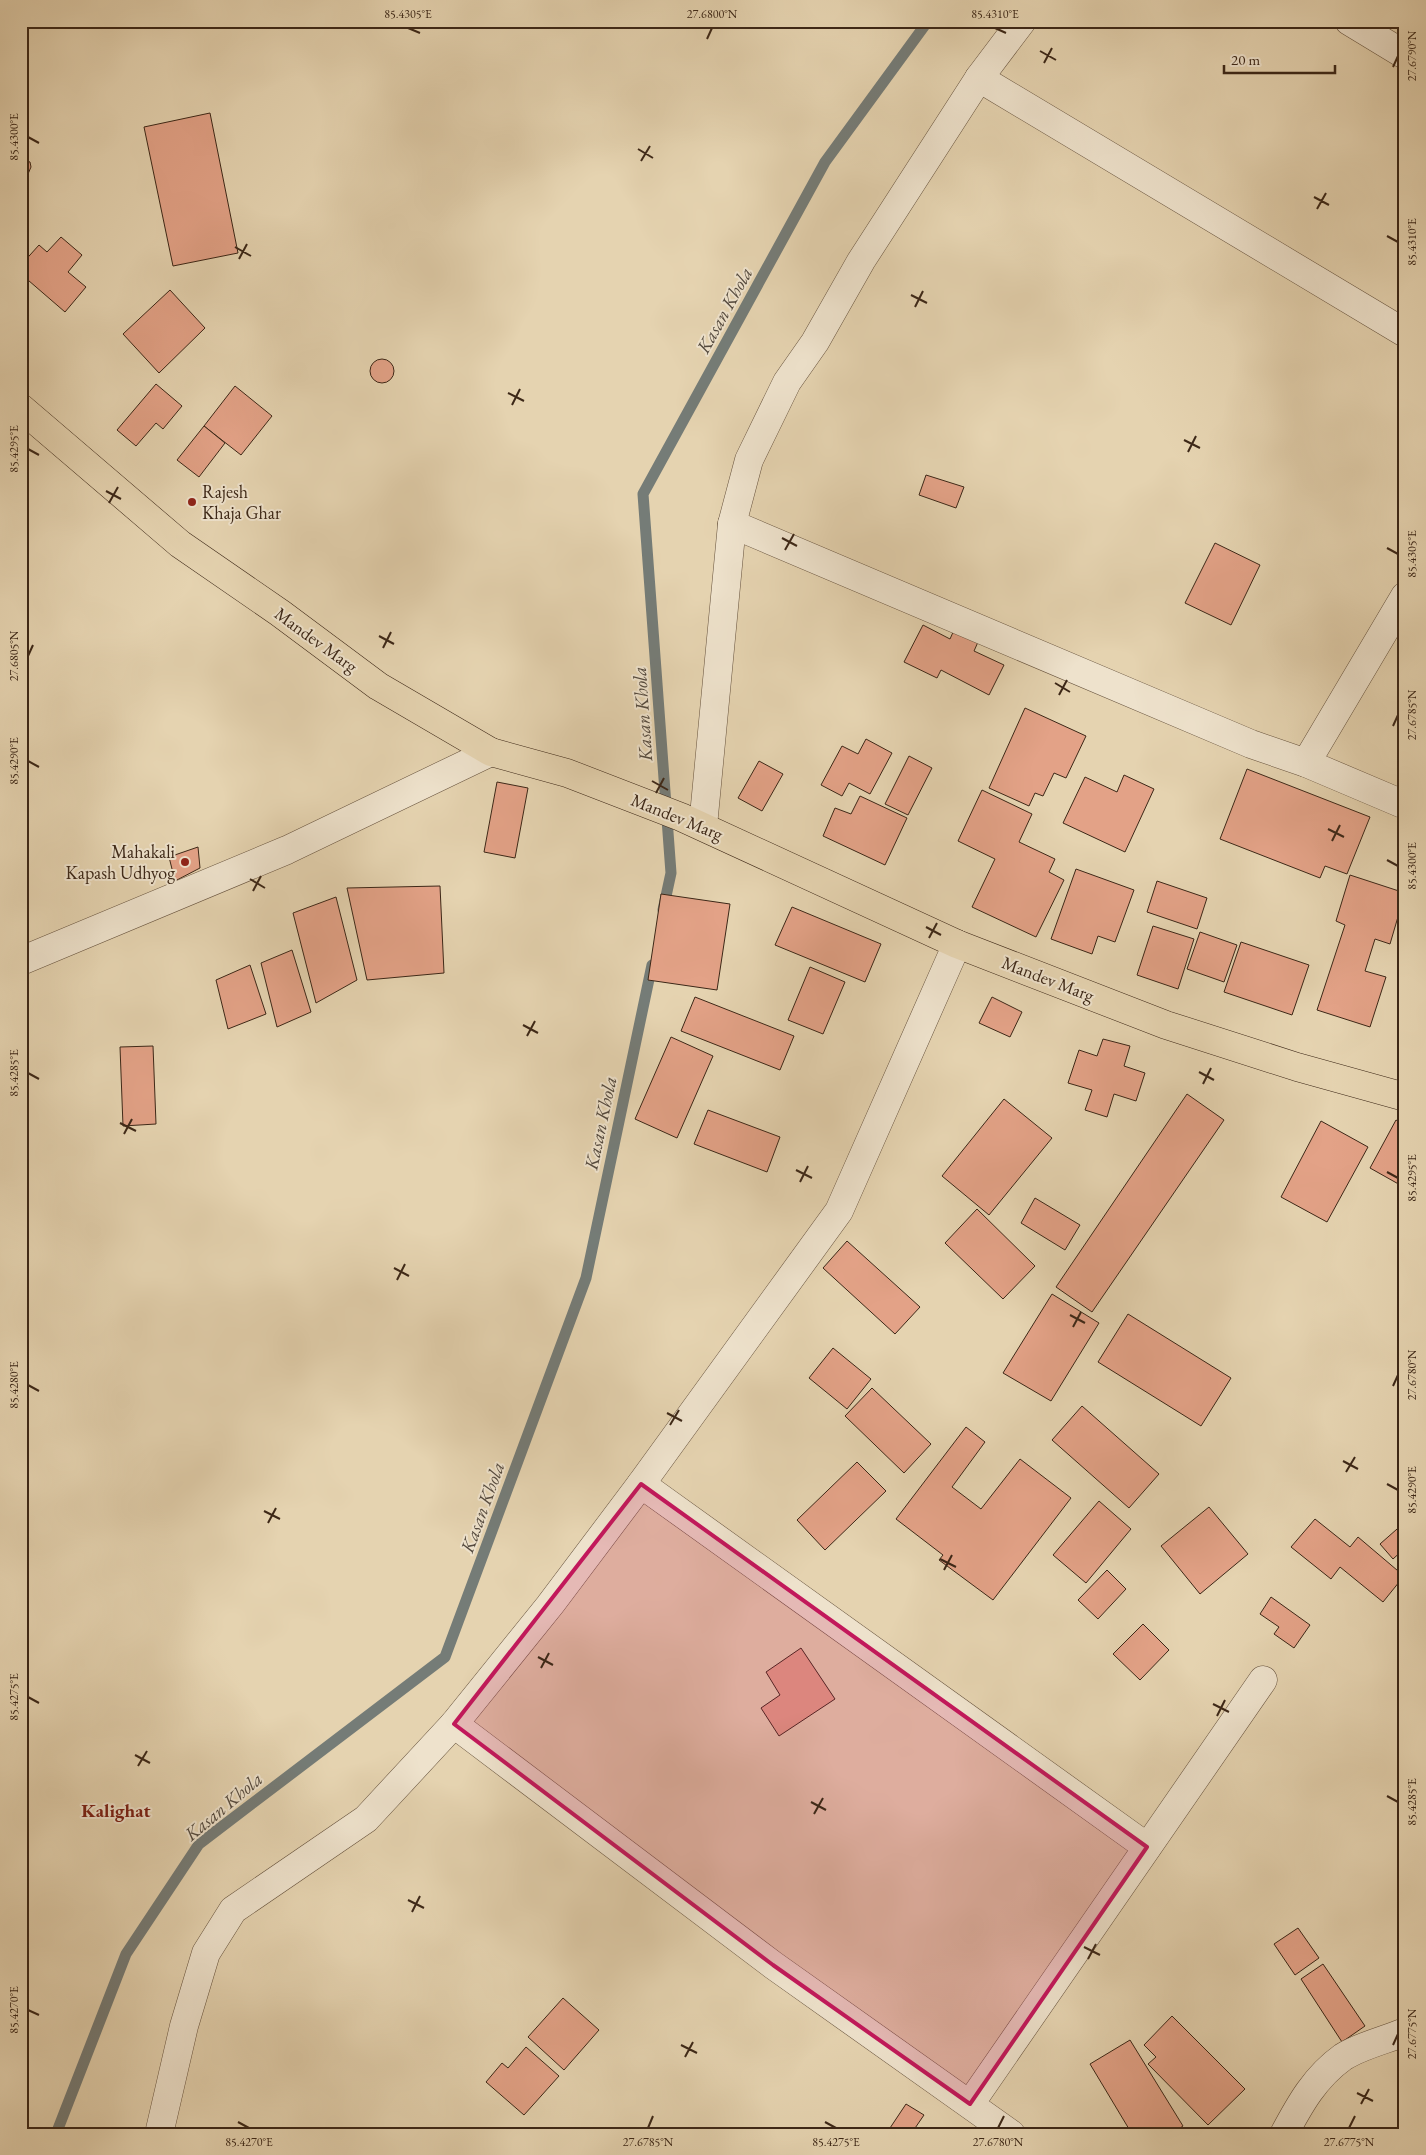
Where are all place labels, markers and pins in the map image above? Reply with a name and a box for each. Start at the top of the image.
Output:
place label: Rajesh Khaja Ghar [202,480,281,524]
marker: Rajesh Khaja Ghar [186,496,198,508]
place label: Mahakali Kapash Udhyog [66,840,176,884]
marker: Mahakali Kapash Udhyog [179,856,191,868]

